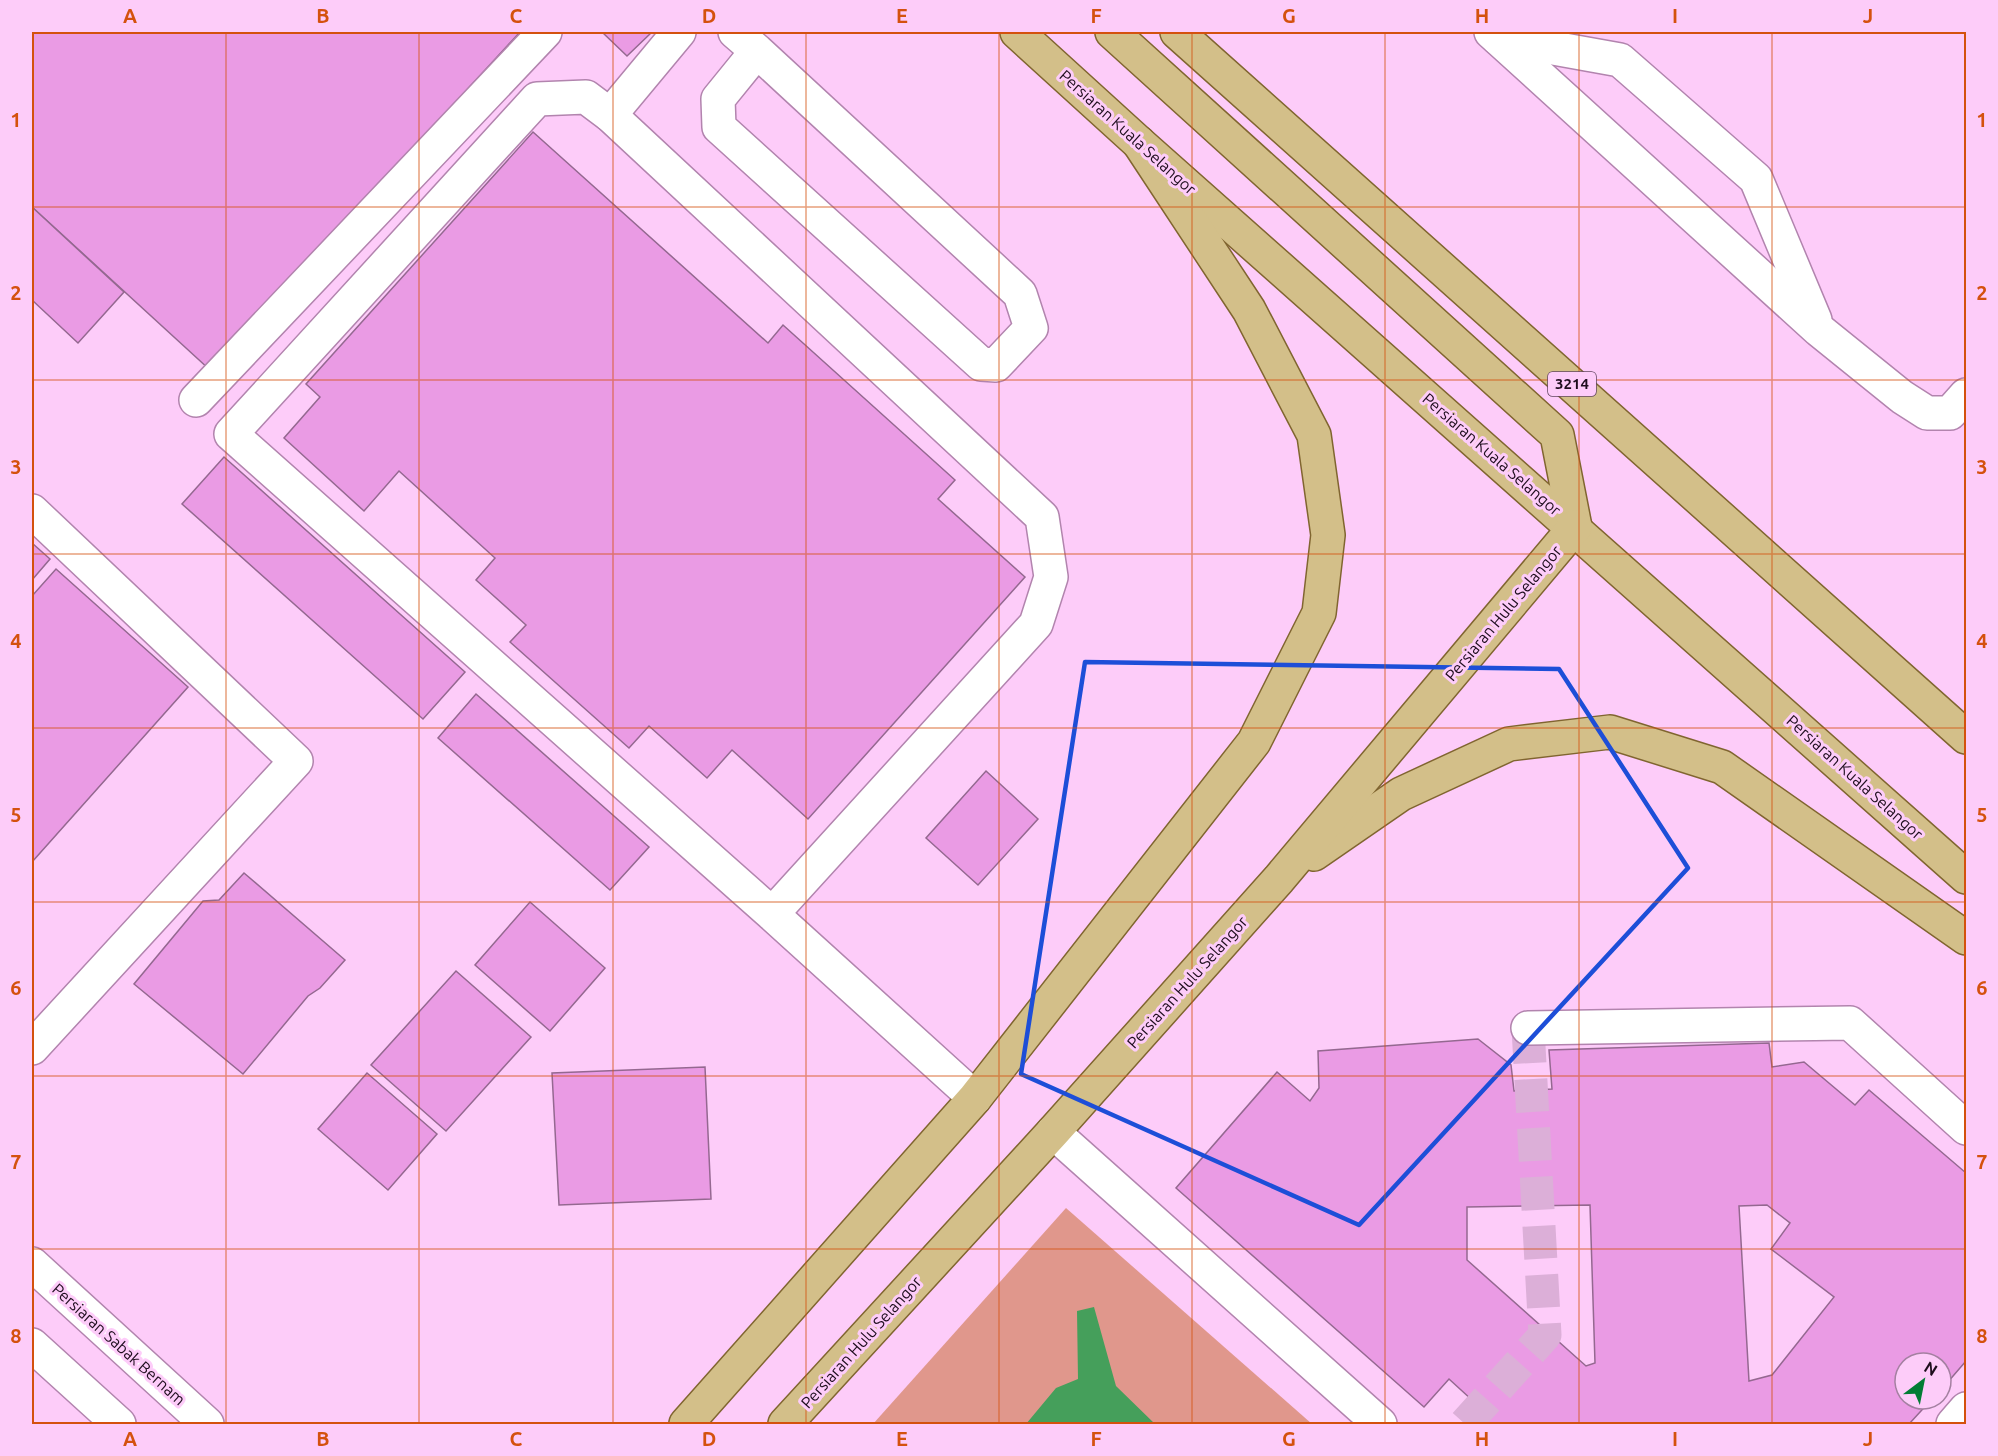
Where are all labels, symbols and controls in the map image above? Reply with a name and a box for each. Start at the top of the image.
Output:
text: A [123,4,137,27]
text: B [316,4,330,27]
text: C [510,4,523,27]
text: D [702,4,716,27]
text: E [896,4,908,27]
text: F [1090,4,1102,27]
text: G [1282,4,1296,27]
text: H [1475,4,1489,27]
text: I [1672,4,1678,27]
text: J [1863,4,1873,27]
street label: Persiaran Kuala Selangor [1056,66,1200,198]
text: 1 [10,108,22,131]
text: 1 [1976,108,1988,131]
text: 2 [10,281,22,304]
text: 2 [1976,281,1988,304]
road number: 3214 [1548,372,1596,396]
street label: Persiaran Kuala Selangor [1419,389,1565,519]
text: 3 [10,455,22,478]
text: 3 [1976,455,1988,478]
street label: Persiaran Hulu Selangor [1441,542,1565,684]
text: 4 [10,629,22,652]
text: 4 [1976,629,1988,652]
street label: Persiaran Kuala Selangor [1783,711,1927,843]
text: 5 [10,803,22,826]
text: 5 [1976,803,1988,826]
street label: Persiaran Hulu Selangor [1123,912,1251,1052]
text: 6 [10,976,22,999]
text: 6 [1976,976,1988,999]
text: 7 [10,1150,22,1173]
text: 7 [1976,1150,1988,1173]
street label: Persiaran Hulu Selangor [797,1272,925,1412]
street label: Persiaran Sabak Bernam [49,1280,189,1408]
text: 8 [10,1324,22,1347]
text: 8 [1976,1324,1988,1347]
north arrow [1893,1351,1953,1411]
text: N [1921,1357,1941,1379]
text: A [123,1427,137,1450]
text: B [316,1427,330,1450]
text: C [510,1427,523,1450]
text: D [702,1427,716,1450]
text: E [896,1427,908,1450]
text: F [1090,1427,1102,1450]
text: G [1282,1427,1296,1450]
text: H [1475,1427,1489,1450]
text: I [1672,1427,1678,1450]
text: J [1863,1427,1873,1450]

